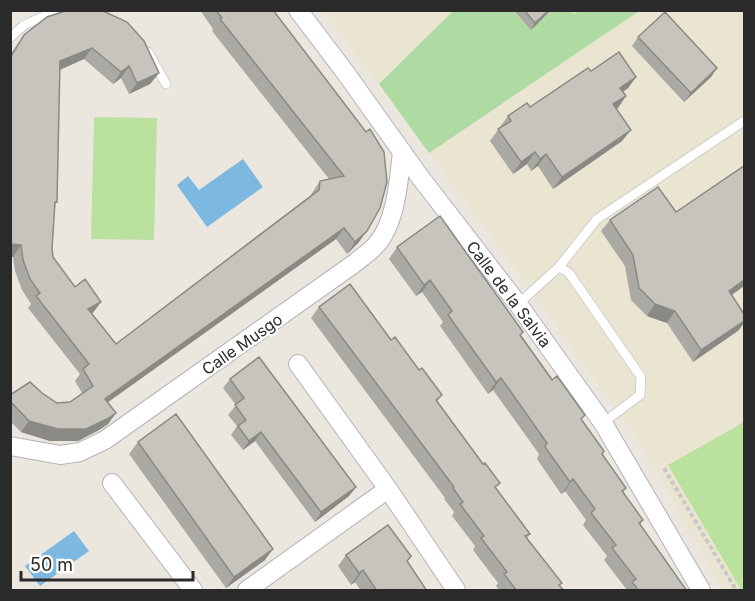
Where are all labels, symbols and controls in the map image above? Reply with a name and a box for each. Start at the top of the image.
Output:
street label: Calle de la Salvia [462,237,556,351]
street label: Calle Musgo [198,309,286,379]
scale bar [21,544,194,582]
text: 50 m [30,554,73,575]

